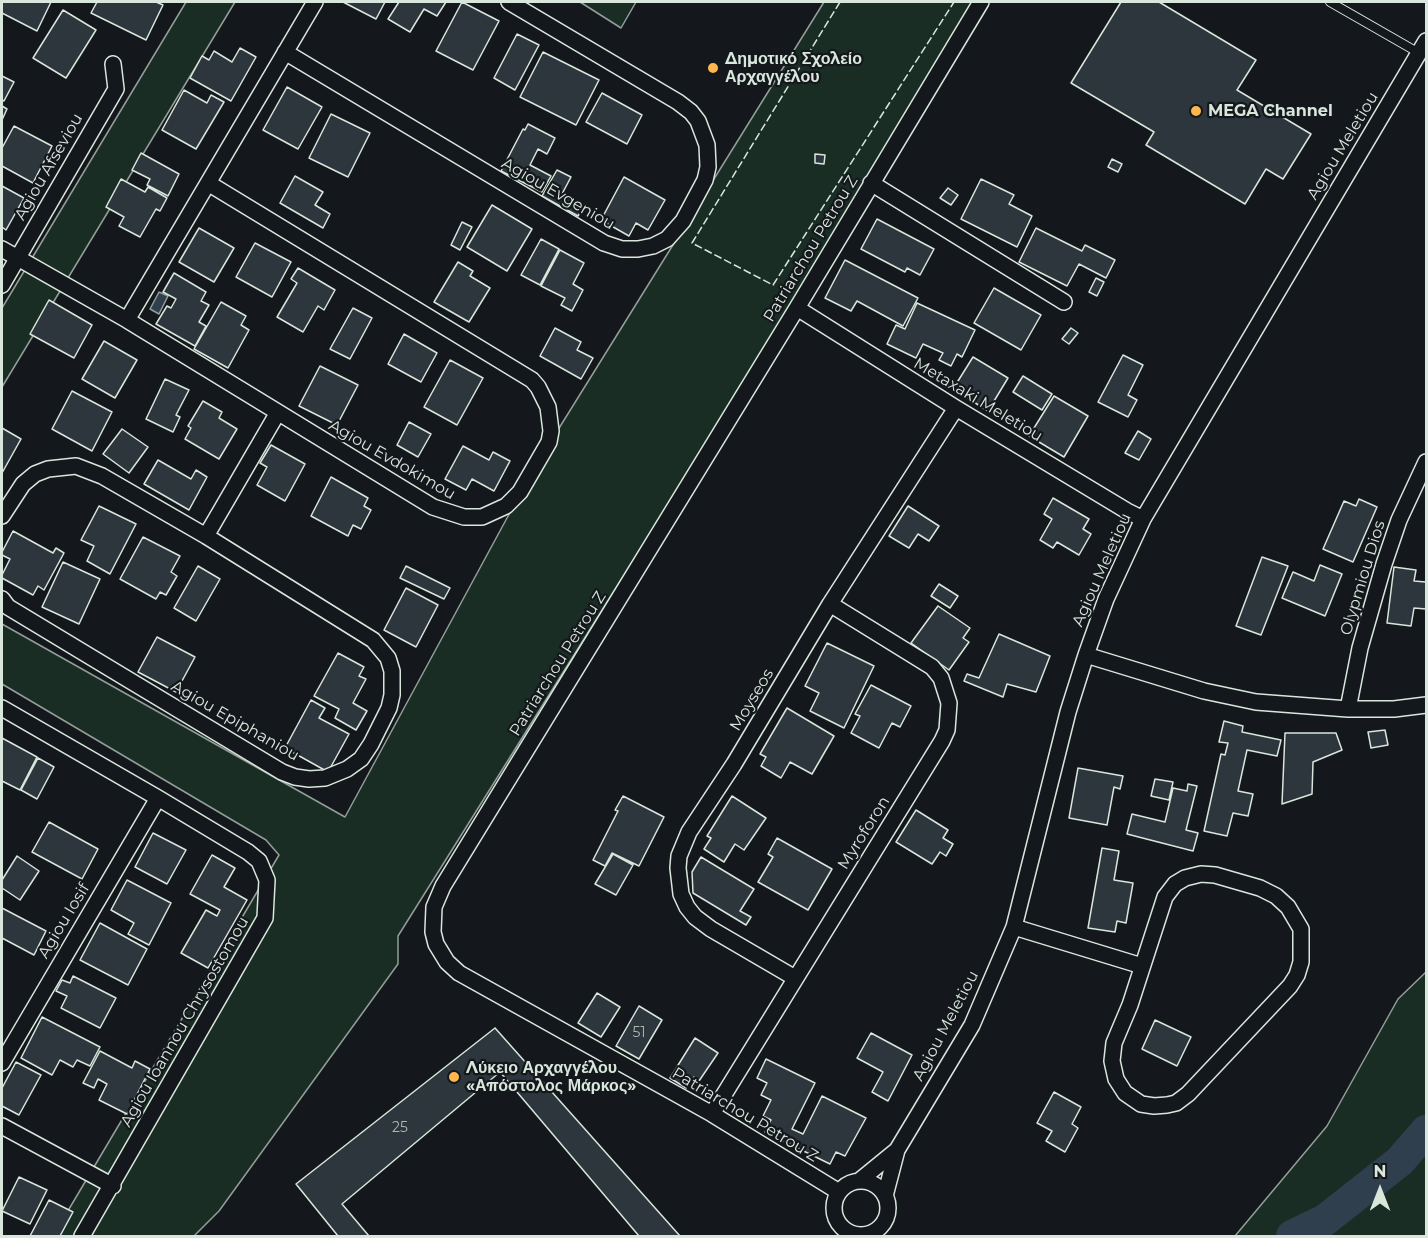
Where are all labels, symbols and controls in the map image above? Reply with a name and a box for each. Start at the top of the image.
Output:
place label: Δημοτικό Σχολείο Αρχαγγέλου [725,49,862,87]
marker: Δημοτικό Σχολείο Αρχαγγέλου [706,61,720,75]
street label: Agiou Meletiou [1303,89,1383,203]
place label: MEGA Channel [1208,101,1333,121]
marker: MEGA Channel [1189,104,1203,118]
street label: Agiou Afseviou [11,110,87,224]
street label: Agiou Evgeniou [498,154,618,234]
street label: Patriarchou Petrou Z [760,172,862,326]
street label: Metaxaki Meletiou [910,354,1046,446]
street label: Agiou Evdokimou [325,416,459,504]
street label: Agiou Meletiou [1068,510,1136,630]
street label: Olypmiou Dios [1336,518,1390,638]
street label: Patriarchou Petrou Z [506,588,610,740]
street label: Moyseos [726,665,778,735]
street label: Agiou Epiphaniou [168,677,302,765]
street label: Myroforon [834,793,894,873]
street label: Agiou Iosif [34,880,94,962]
street label: Agiou Ioannou Chrysostomou [117,914,253,1130]
street label: Agiou Meletiou [909,968,983,1084]
house number: 51 [633,1025,645,1041]
place label: Λύκειο Αρχαγγέλου «Απόστολος Μάρκος» [466,1058,636,1096]
street label: Patriarchou Petrou Z [668,1064,822,1166]
marker: Λύκειο Αρχαγγέλου «Απόστολος Μάρκος» [447,1070,461,1084]
house number: 25 [392,1120,408,1136]
north arrow [1350,1160,1410,1220]
text: N [1374,1162,1386,1181]

